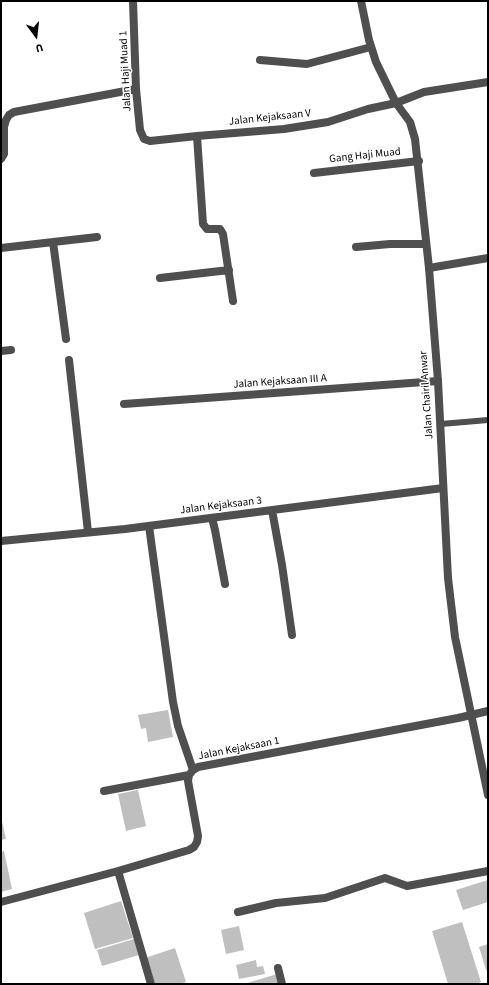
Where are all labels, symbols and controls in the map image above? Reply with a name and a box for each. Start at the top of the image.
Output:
north arrow [16,16,56,56]
street label: Jalan Haji Muad 1 [117,30,135,112]
text: U [34,40,45,56]
street label: Jalan Kejaksaan V [228,107,312,129]
street label: Gang Haji Muad [328,146,402,166]
street label: Jalan Chairil Anwar [417,350,437,440]
street label: Jalan Kejaksaan III A [233,372,327,392]
street label: Jalan Kejaksaan 3 [179,494,263,518]
street label: Jalan Kejaksaan 1 [197,735,281,763]

